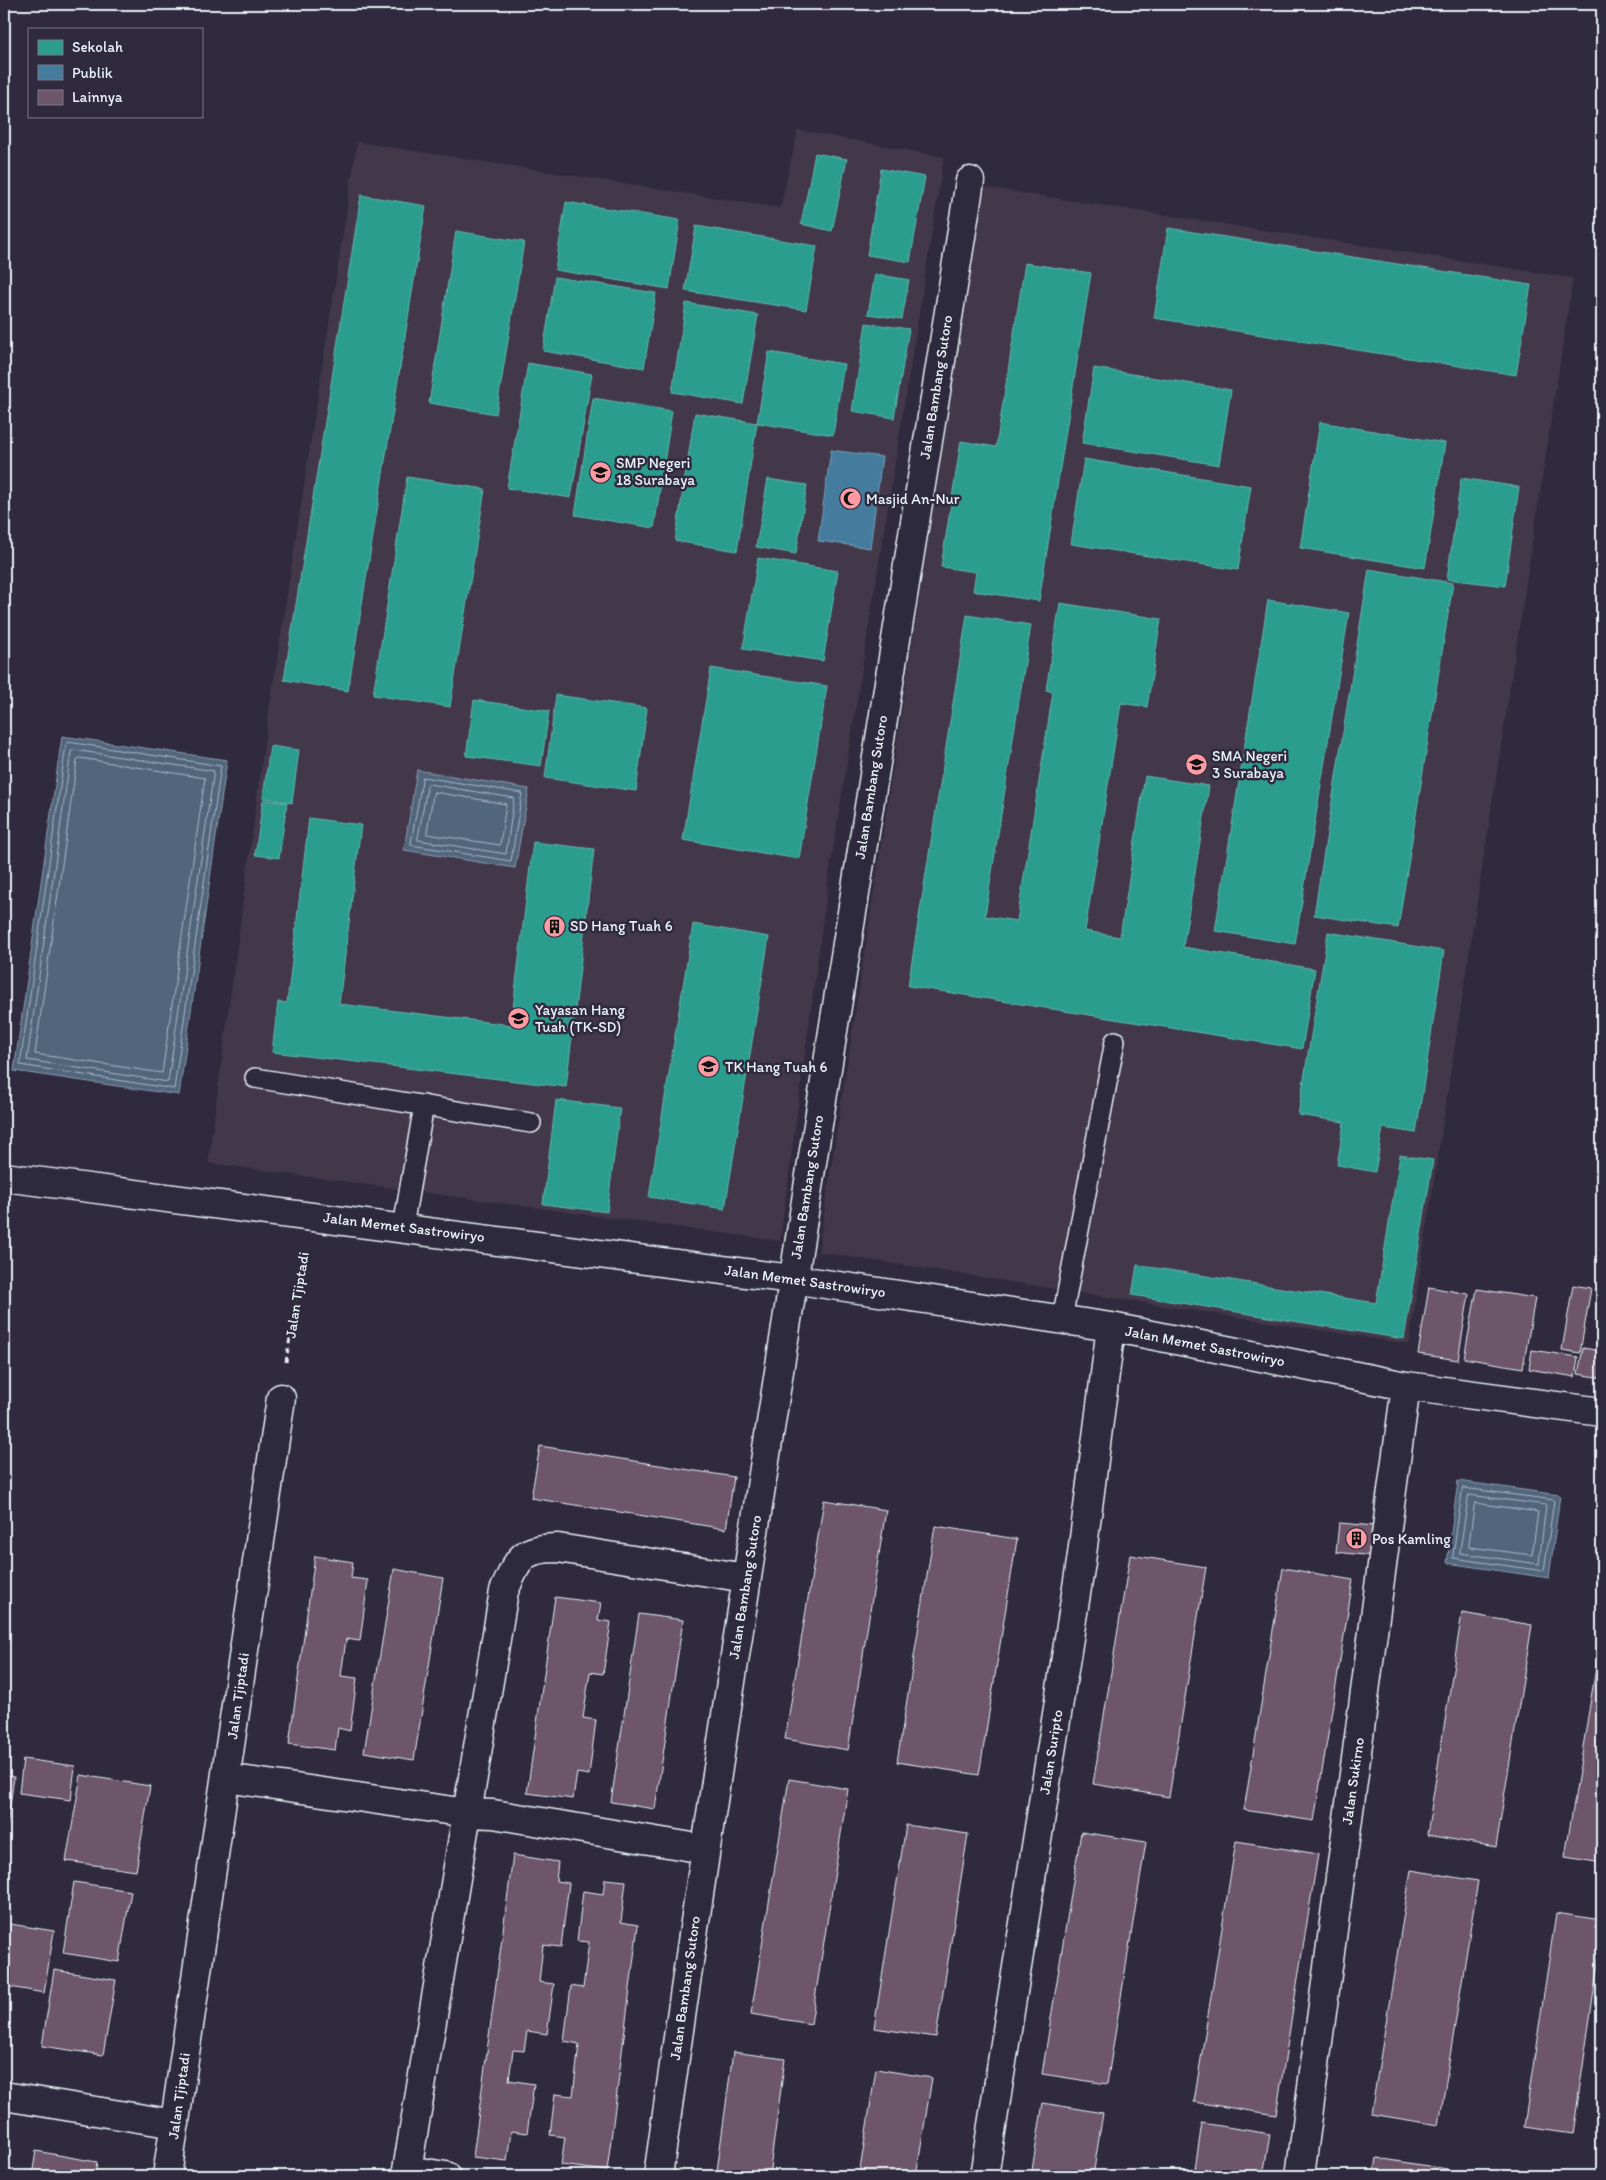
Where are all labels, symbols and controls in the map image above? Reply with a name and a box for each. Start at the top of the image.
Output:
legend [28,28,202,118]
text: Sekolah [72,38,123,56]
text: Publik [72,64,113,82]
text: Lainnya [72,88,123,106]
street label: Jalan Bambang Sutoro [916,314,956,460]
place label: SMP Negeri 18 Surabaya [616,454,695,489]
school or university icon: SMP Negeri 18 Surabaya [588,460,612,484]
mosque icon: Masjid An-Nur [838,487,862,511]
place label: Masjid An-Nur [866,490,960,508]
street label: Jalan Bambang Sutoro [851,714,891,860]
place label: SMA Negeri 3 Surabaya [1212,747,1287,782]
school or university icon: SMA Negeri 3 Surabaya [1184,753,1208,777]
building icon: SD Hang Tuah 6 [542,914,566,938]
place label: SD Hang Tuah 6 [570,917,673,935]
place label: Yayasan Hang Tuah (TK-SD) [535,1001,626,1036]
school or university icon: Yayasan Hang Tuah (TK-SD) [507,1007,531,1031]
school or university icon: TK Hang Tuah 6 [697,1055,721,1079]
place label: TK Hang Tuah 6 [725,1058,828,1076]
street label: Jalan Bambang Sutoro [787,1114,827,1260]
street label: Jalan Memet Sastrowiryo [322,1208,486,1246]
street label: Jalan Tjiptadi [281,1251,313,1339]
street label: Jalan Memet Sastrowiryo [723,1261,887,1301]
street label: Jalan Memet Sastrowiryo [1124,1322,1286,1370]
street label: Jalan Bambang Sutoro [725,1514,765,1660]
building icon: Pos Kamling [1344,1527,1368,1551]
place label: Pos Kamling [1372,1530,1451,1548]
street label: Jalan Tjiptadi [223,1652,253,1740]
street label: Jalan Suripto [1035,1708,1067,1796]
street label: Jalan Sukirno [1338,1736,1368,1826]
street label: Jalan Bambang Sutoro [666,1915,704,2061]
street label: Jalan Tjiptadi [164,2052,194,2140]

